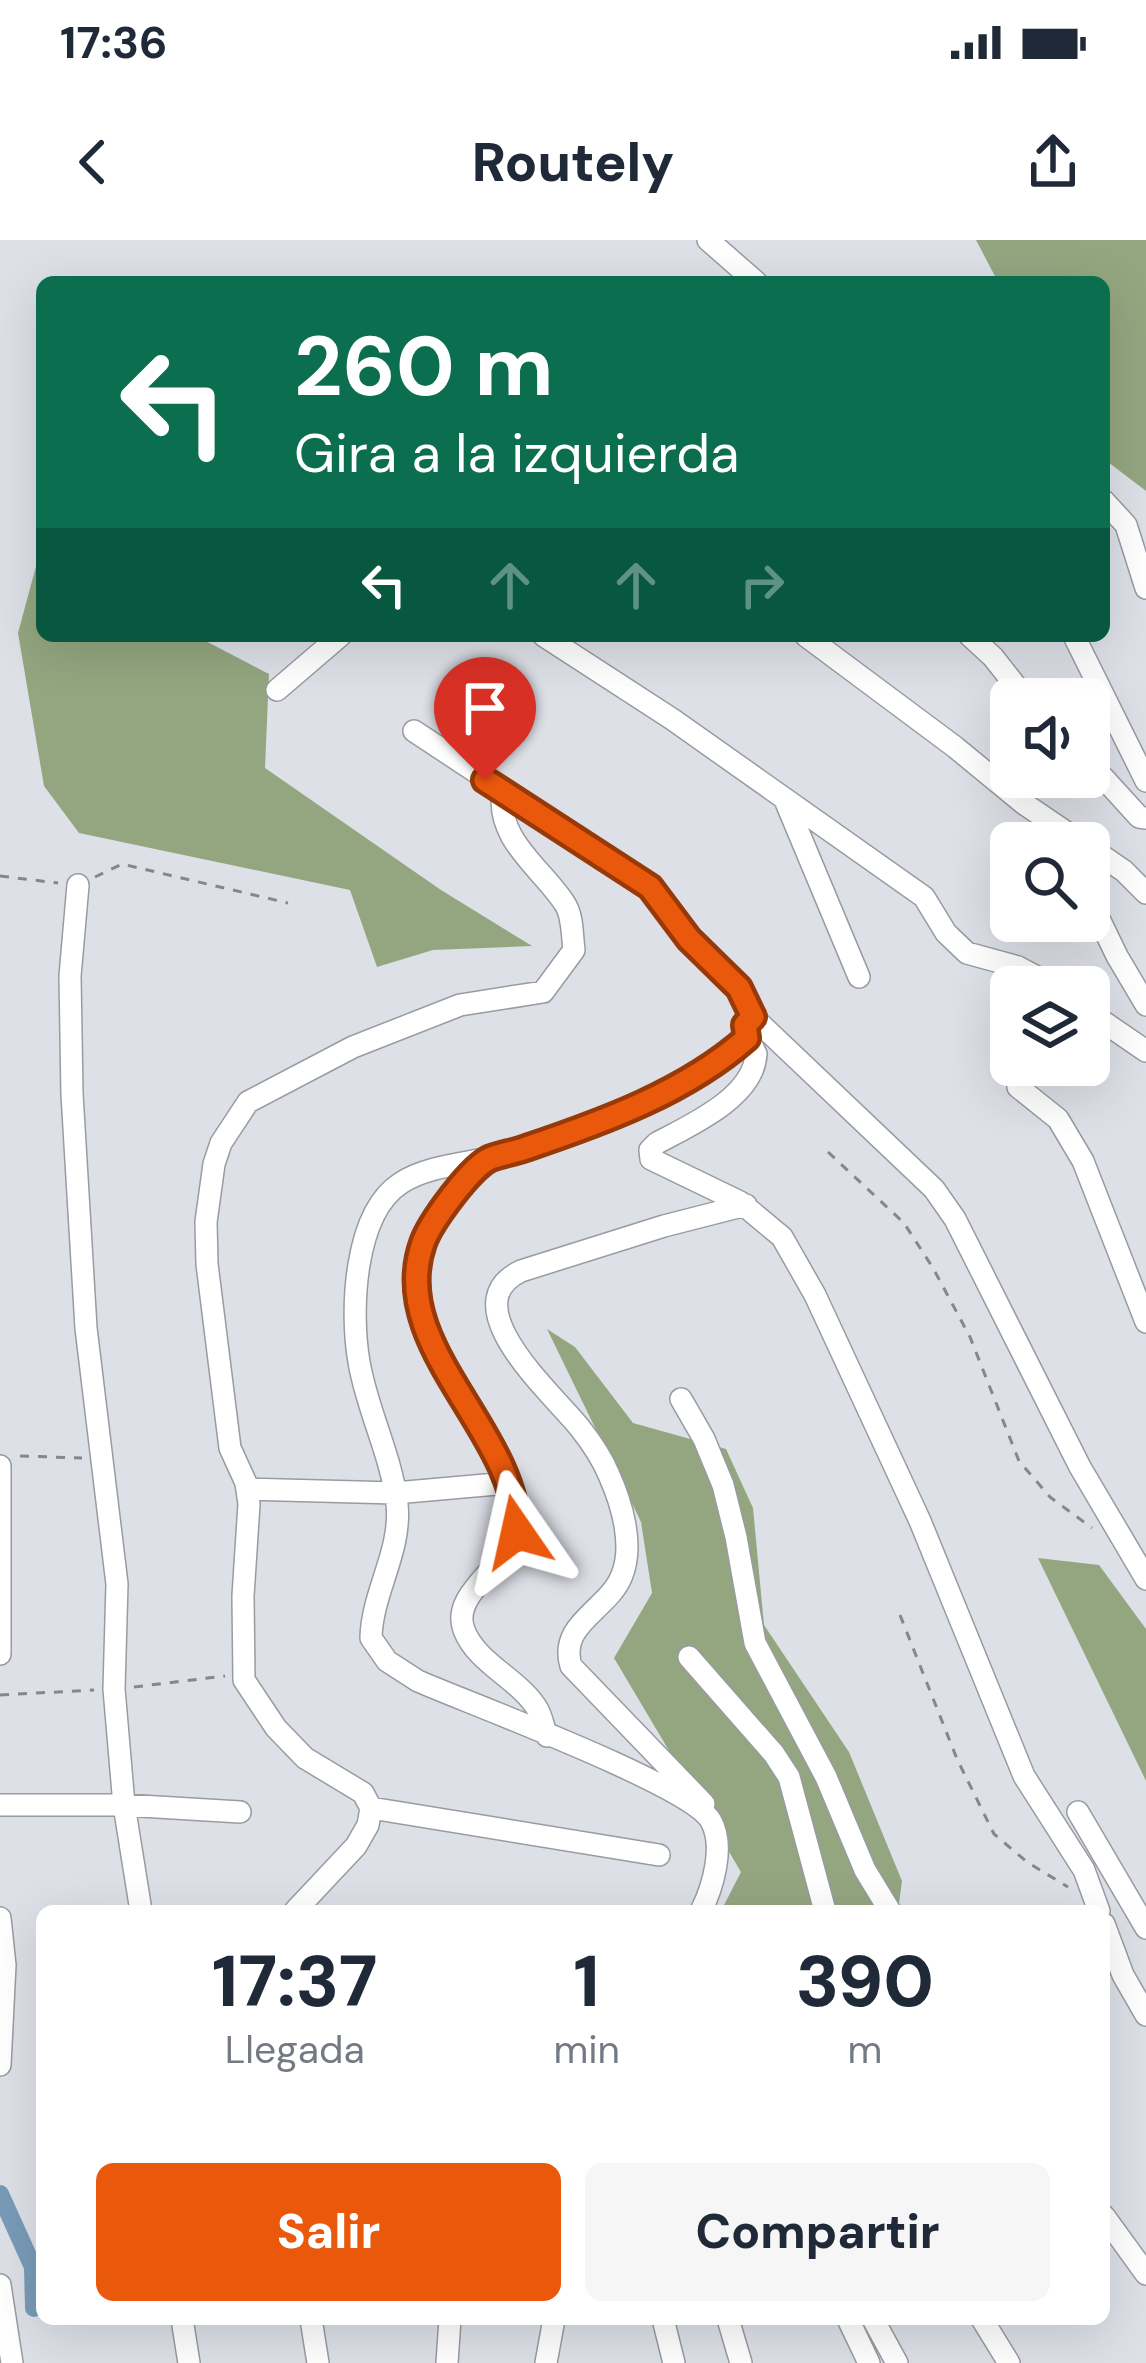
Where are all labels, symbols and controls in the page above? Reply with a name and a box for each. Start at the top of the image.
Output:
text: 17:36 [60,13,168,72]
text: Routely [472,127,674,198]
icon: back [60,129,126,195]
icon: share [1020,129,1086,195]
text: 260 m [294,312,554,421]
icon: left [96,324,252,480]
text: Gira a la izquierda [294,418,739,489]
icon: left [351,552,417,618]
icon: ahead [477,552,543,618]
icon: ahead [603,552,669,618]
icon: right [729,552,795,618]
pin [434,657,536,780]
icon: arrive [452,675,518,741]
map controls [990,678,1110,1086]
button: sound [990,678,1110,798]
button: search [990,822,1110,942]
button: layers [990,966,1110,1086]
position arrow [454,1469,580,1595]
text: 17:37 [212,1935,378,2028]
text: 1 [573,1935,600,2028]
text: 390 [796,1935,934,2028]
text: Llegada [225,2024,365,2075]
text: min [553,2024,620,2075]
text: m [848,2024,882,2075]
button: Salir [96,2163,561,2301]
button: Compartir [585,2163,1050,2301]

